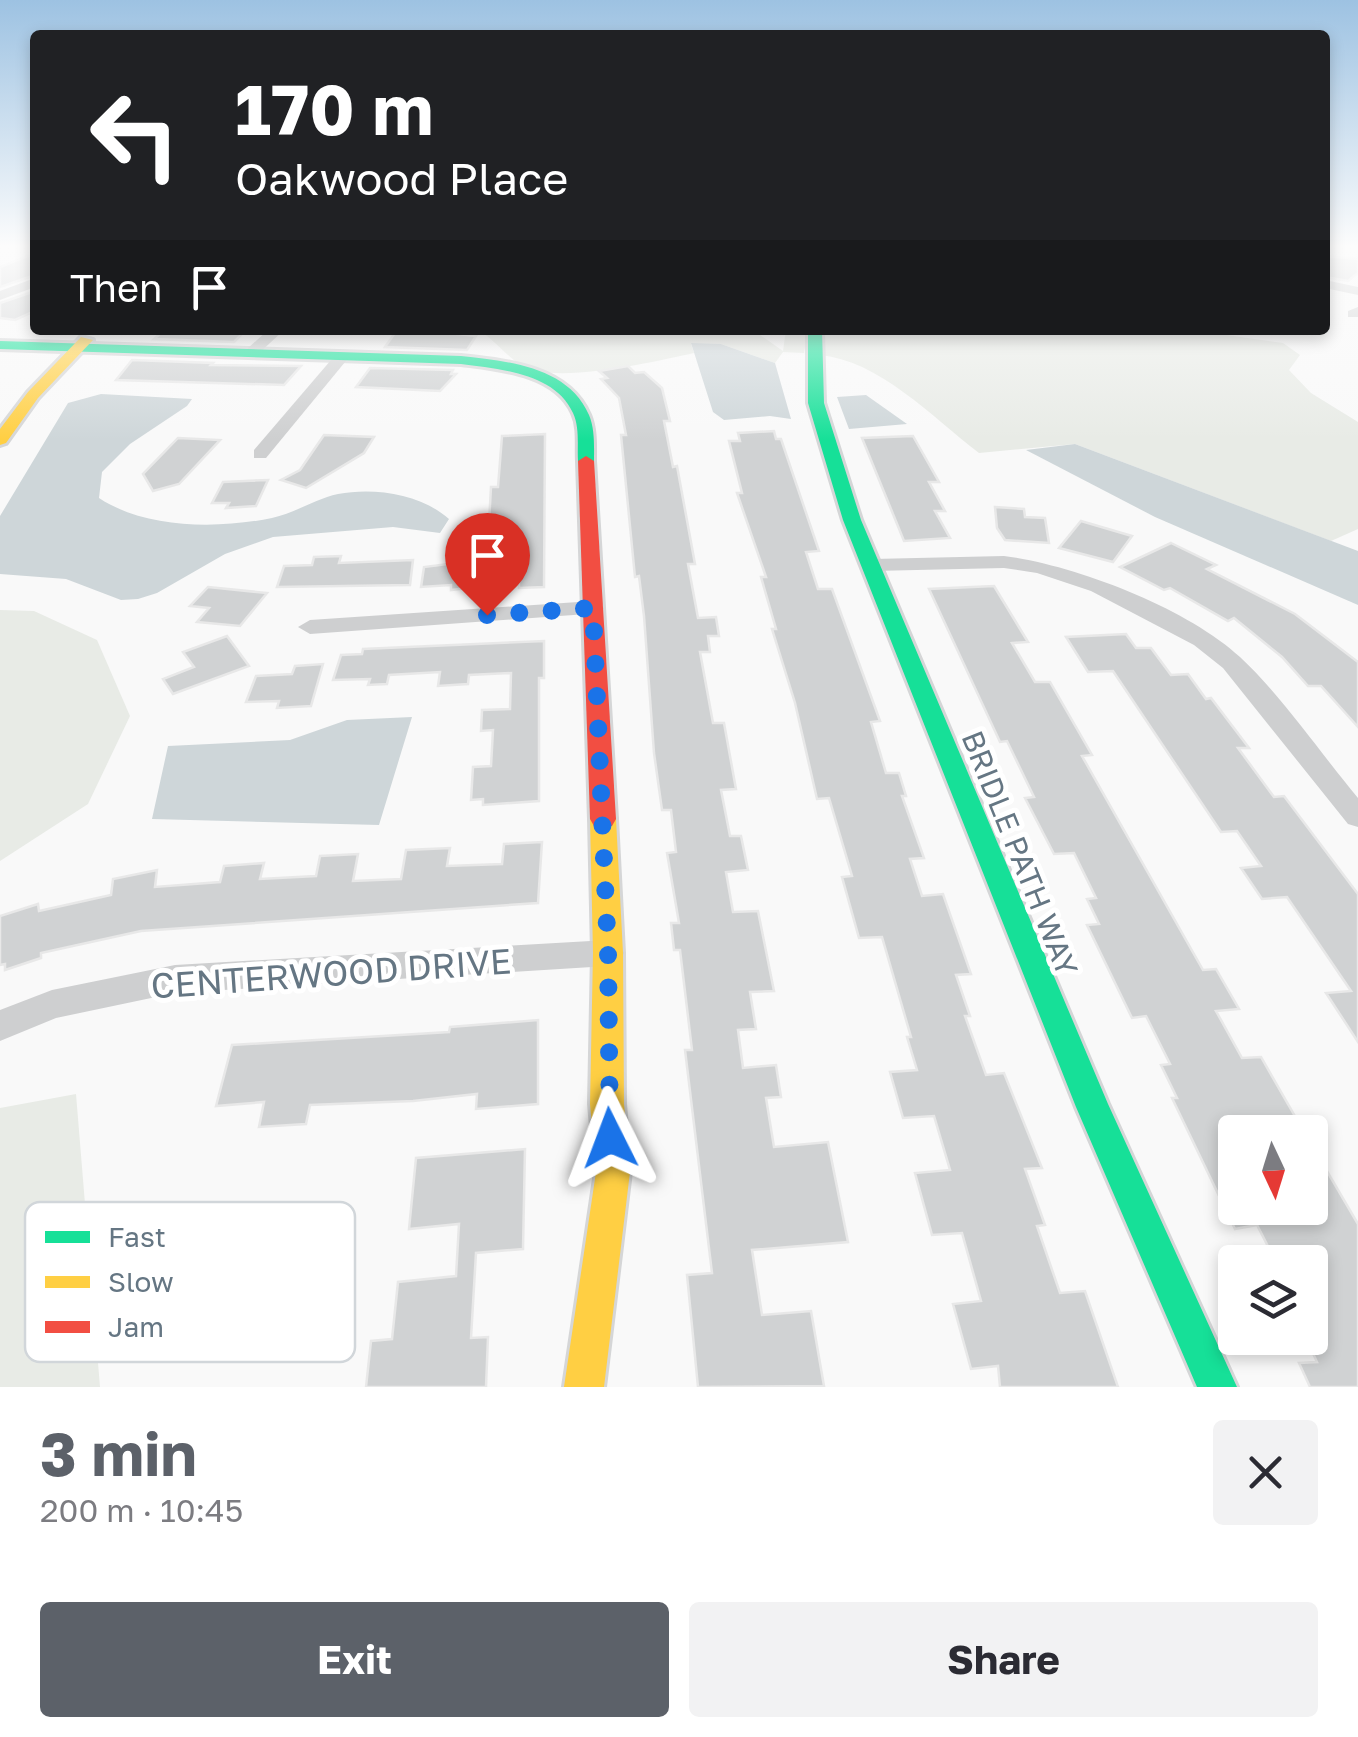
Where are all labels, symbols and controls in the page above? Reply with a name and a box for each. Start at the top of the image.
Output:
text: 170 m [235,66,433,150]
icon: left [70,70,200,200]
text: Oakwood Place [235,151,568,205]
icon: arrive [182,260,237,315]
text: Then [70,265,162,310]
pin [445,513,530,616]
icon: arrive [460,528,515,583]
street label: BRIDLE PATH WAY [954,725,1086,981]
street label: CENTERWOOD DRIVE [149,939,513,1007]
position arrow [558,1086,662,1190]
north arrow [1218,1115,1328,1225]
map controls [1218,1115,1328,1355]
legend [25,1202,355,1362]
text: Fast [108,1220,166,1253]
button: layers [1218,1245,1328,1355]
text: Slow [108,1265,174,1298]
text: Jam [108,1310,164,1343]
text: 3 min [40,1417,197,1489]
button: close [1213,1420,1318,1525]
text: 200 m · 10:45 [40,1491,243,1529]
button: Exit [40,1602,669,1717]
button: Share [689,1602,1318,1717]

